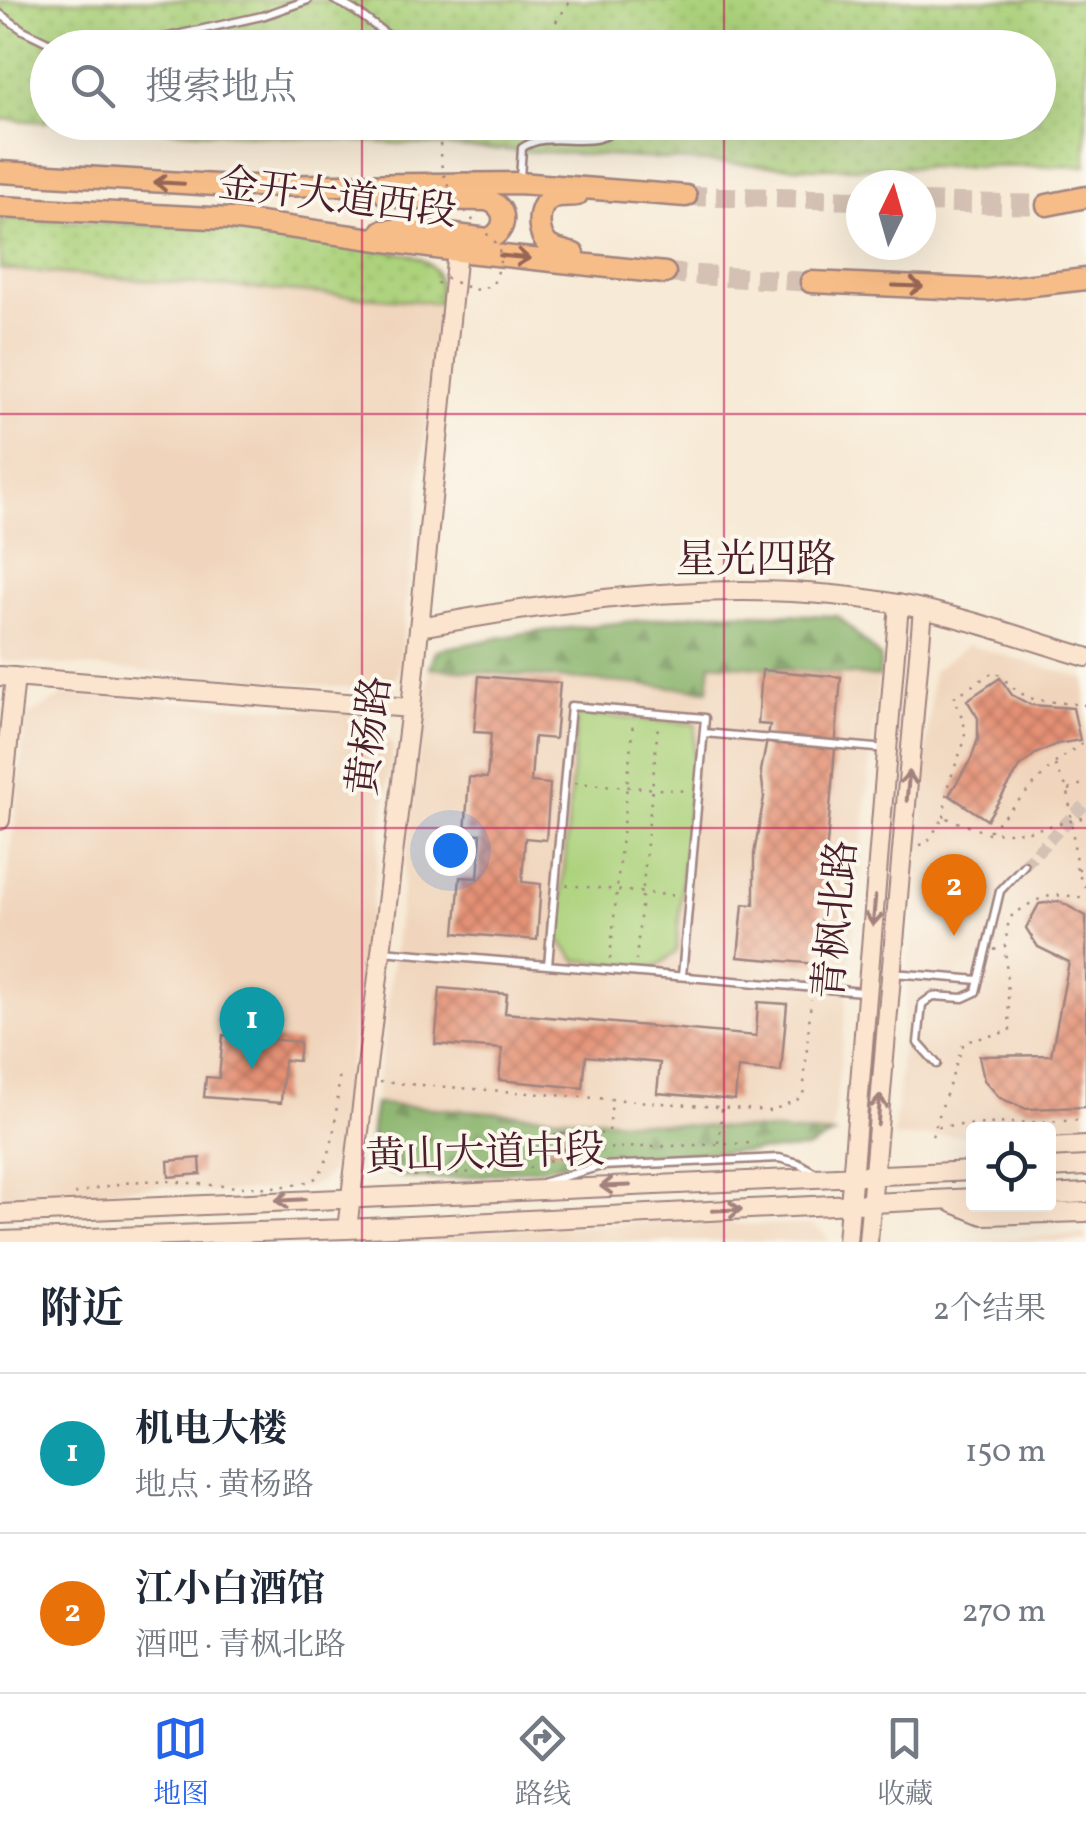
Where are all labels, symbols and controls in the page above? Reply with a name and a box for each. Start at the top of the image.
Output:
search box [30,30,1056,140]
icon: search [65,58,120,113]
text: 搜索地点 [145,63,297,116]
street label: 金开大道西段 [214,158,460,242]
north arrow [846,170,936,260]
one-way arrow [153,173,185,192]
one-way arrow [498,248,530,267]
one-way arrow [892,277,924,296]
street label: 星光四路 [676,534,836,590]
street label: 黄杨路 [337,673,407,799]
one-way arrow [898,771,917,803]
your location [425,825,476,876]
street label: 青枫北路 [803,838,873,1002]
pin: 2 [922,854,986,936]
one-way arrow [865,894,884,926]
pin: 1 [220,986,284,1069]
one-way arrow [870,1094,889,1127]
map controls [966,1122,1056,1212]
button: locate [966,1122,1056,1212]
street label: 黄山大道中段 [364,1124,606,1188]
one-way arrow [600,1177,632,1196]
one-way arrow [275,1191,307,1210]
one-way arrow [710,1201,742,1220]
text: 附近 [40,1282,124,1341]
text: 2个结果 [933,1289,1046,1333]
text: 机电大楼 [135,1405,287,1458]
text: 1 [66,1431,79,1475]
text: 150 m [965,1431,1046,1475]
text: 地点 · 黄杨路 [135,1465,314,1509]
text: 江小白酒馆 [135,1565,325,1618]
text: 2 [64,1591,81,1635]
text: 270 m [961,1591,1046,1635]
text: 酒吧 · 青枫北路 [135,1625,346,1669]
tab: 地图 [153,1711,209,1815]
tab: 路线 [515,1711,571,1815]
tab: 收藏 [877,1711,933,1815]

